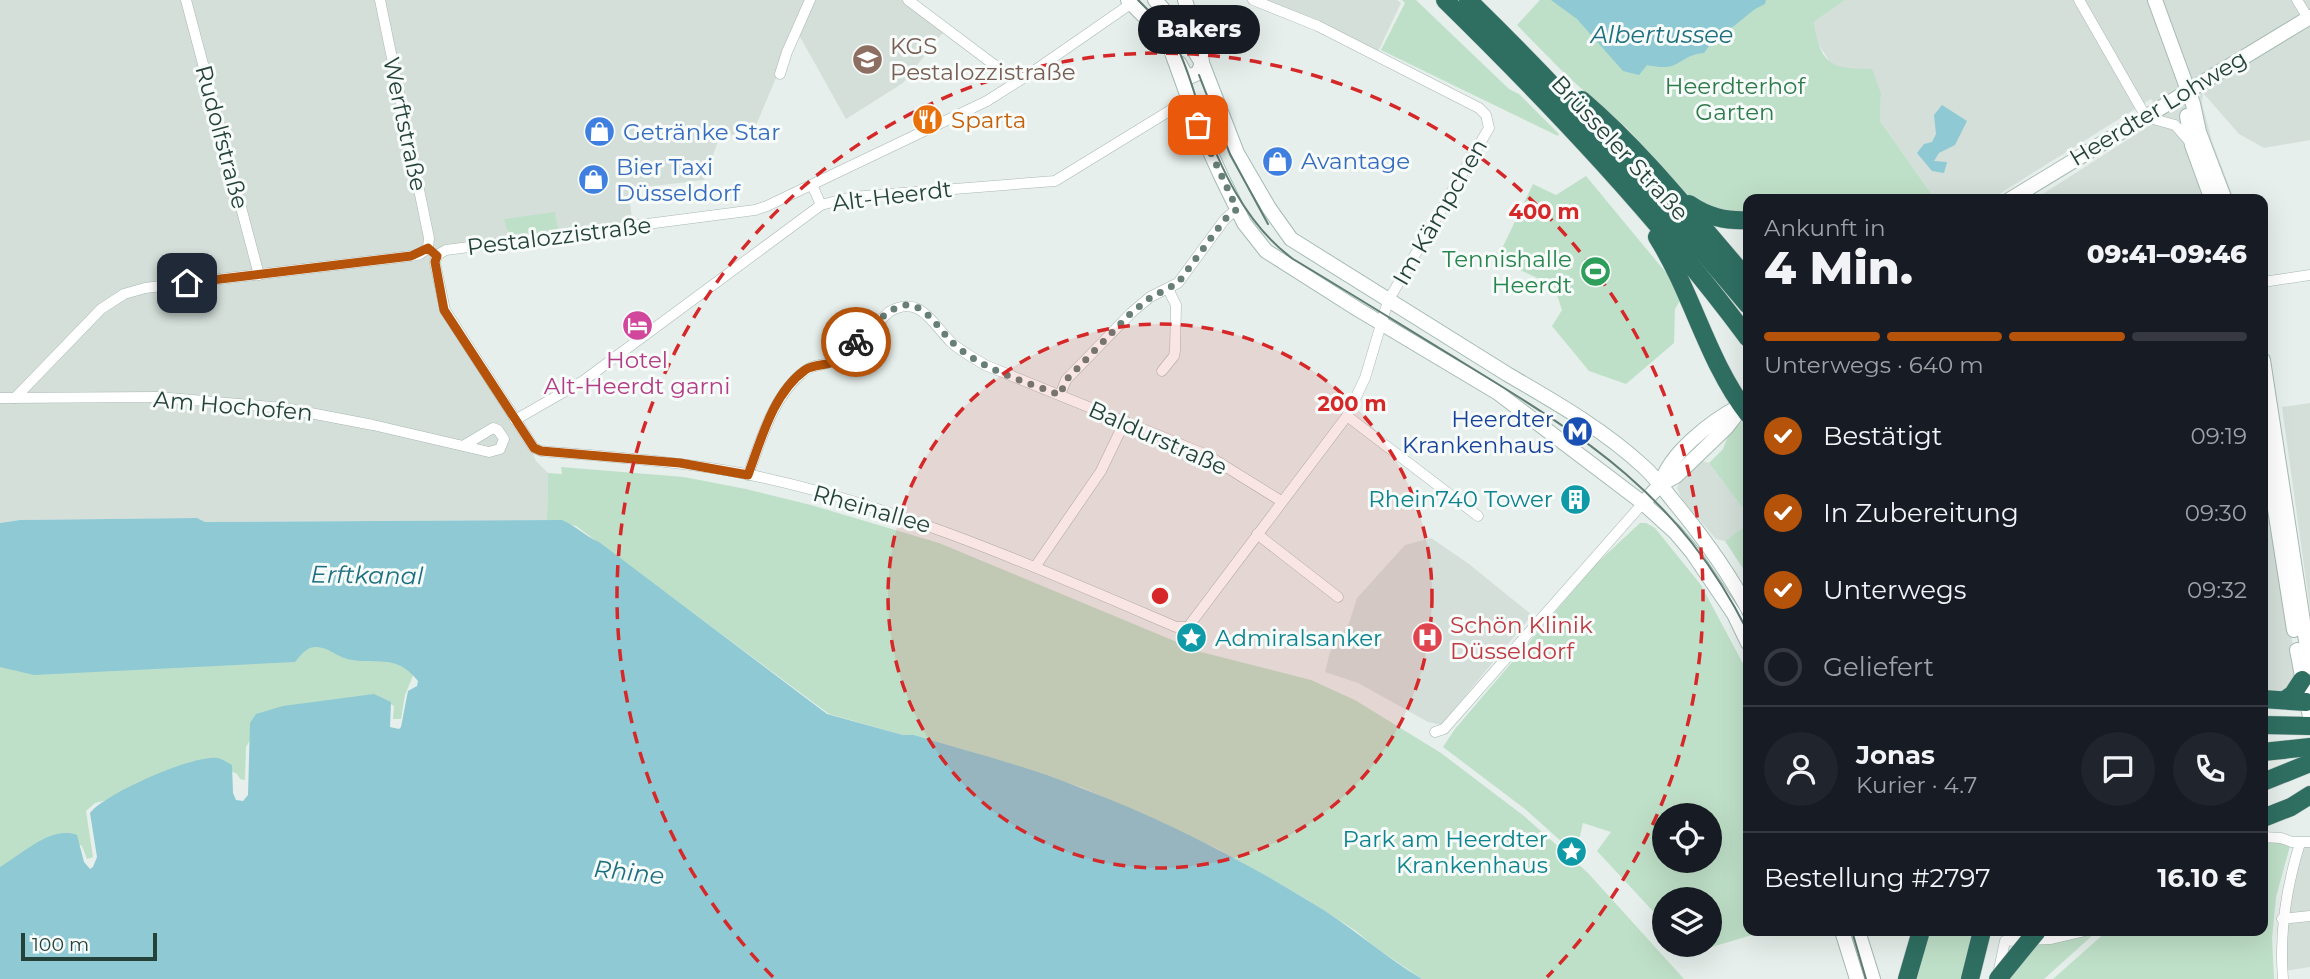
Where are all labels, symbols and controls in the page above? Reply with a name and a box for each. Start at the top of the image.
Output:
callout: Bakers [1137,6,1259,55]
text: Bakers [1157,15,1241,43]
water label: Albertussee [1589,20,1733,49]
place label: KGS Pestalozzistraße [890,32,1076,86]
school or university icon: KGS Pestalozzistraße [850,42,884,76]
street label: Heerdter Lohweg [2064,44,2252,172]
street label: Werftstraße [377,54,433,194]
street label: Rudolfstraße [189,62,255,212]
street label: Brüsseler Straße [1546,70,1694,226]
park label: Heerdterhof Garten [1665,72,1806,126]
pin [1168,95,1228,155]
restaurant icon: Sparta [911,103,945,137]
place label: Sparta [951,106,1026,134]
icon: bag [1179,106,1217,144]
shop icon: Getränke Star [583,115,617,149]
place label: Getränke Star [623,118,780,146]
street label: Im Kämpchen [1387,134,1493,290]
shop icon: Avantage [1261,144,1295,178]
place label: Avantage [1301,147,1410,175]
place label: Bier Taxi Düsseldorf [616,153,741,207]
shop icon: Bier Taxi Düsseldorf [576,163,610,197]
street label: Alt-Heerdt [830,175,954,217]
text: 400 m [1509,199,1579,224]
street label: Pestalozzistraße [465,211,653,261]
text: Ankunft in [1764,214,1885,242]
text: 09:41–09:46 [2087,238,2247,270]
text: 4 Min. [1764,239,1913,296]
place label: Tennishalle Heerdt [1442,245,1572,299]
pin [157,253,217,313]
sports icon: Tennishalle Heerdt [1578,255,1612,289]
icon: home [168,264,206,302]
courier [821,307,891,377]
hotel icon: Hotel Alt-Heerdt garni [620,309,654,343]
icon: bike [837,323,875,361]
place label: Hotel Alt-Heerdt garni [544,346,730,400]
text: Unterwegs · 640 m [1764,351,1984,379]
street label: Am Hochofen [152,385,314,427]
text: 200 m [1318,391,1386,416]
street label: Baldurstraße [1084,395,1232,481]
place label: Heerdter Krankenhaus [1402,405,1554,459]
metro station icon: Heerdter Krankenhaus [1560,415,1594,449]
icon: check [1764,417,1802,455]
text: Bestätigt [1823,420,1942,452]
text: 09:19 [2191,422,2247,450]
street label: Rheinallee [810,479,934,539]
building icon: Rhein740 Tower [1559,482,1593,516]
place label: Rhein740 Tower [1368,485,1553,513]
icon: check [1764,494,1802,532]
text: In Zubereitung [1823,497,2019,529]
text: 09:30 [2185,499,2247,527]
water label: Erftkanal [310,560,424,590]
icon: check [1764,571,1802,609]
text: Unterwegs [1823,574,1966,606]
text: 09:32 [2187,576,2247,604]
centre of rings [1148,584,1172,608]
place label: Schön Klinik Düsseldorf [1450,611,1593,665]
place icon: Admiralsanker [1175,621,1209,655]
hospital icon: Schön Klinik Düsseldorf [1410,621,1444,655]
place label: Admiralsanker [1215,624,1382,652]
text: Geliefert [1823,651,1934,683]
button: person [1764,732,1838,806]
button: chat [2081,732,2155,806]
button: phone [2173,732,2247,806]
text: Jonas [1856,739,1935,771]
text: Kurier · 4.7 [1856,771,1977,799]
map controls [1652,803,1722,957]
button: locate [1652,803,1722,873]
place label: Park am Heerdter Krankenhaus [1343,825,1548,879]
place icon: Park am Heerdter Krankenhaus [1554,835,1588,869]
water label: Rhine [592,854,666,890]
text: Bestellung #2797 [1764,862,1991,894]
text: 16.10 € [2157,862,2247,894]
button: layers [1652,887,1722,957]
scale bar [21,930,158,962]
text: 100 m [32,933,89,956]

